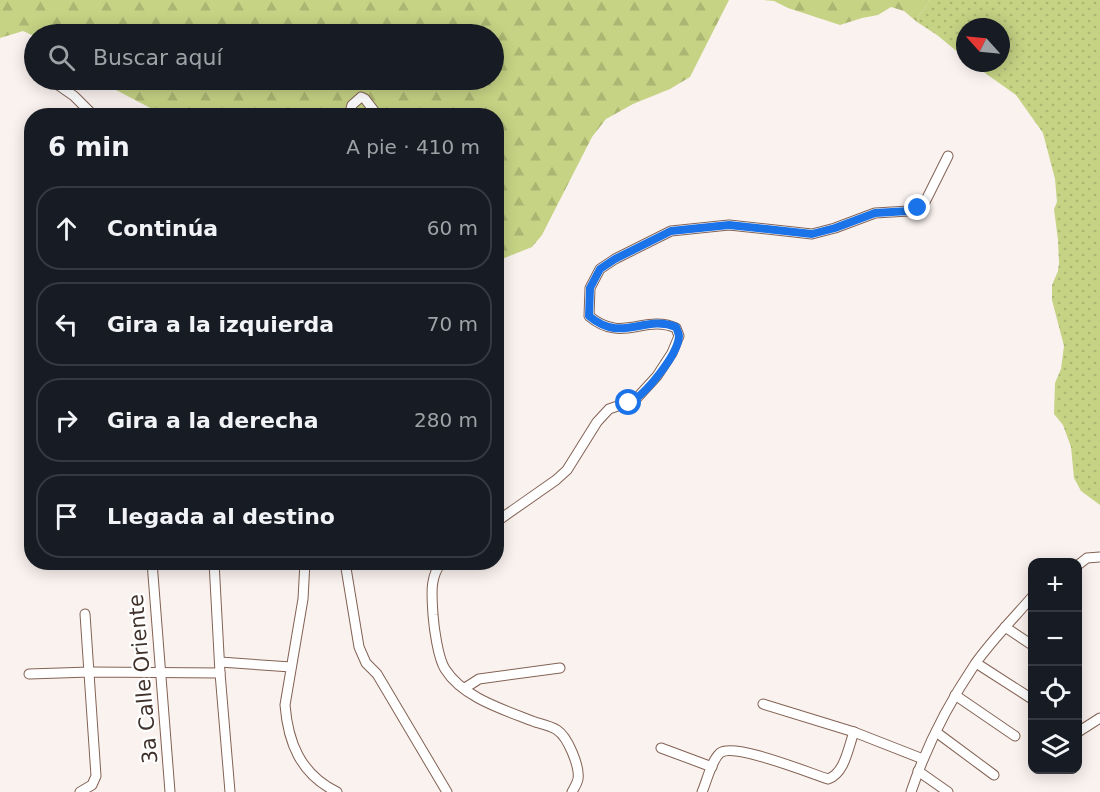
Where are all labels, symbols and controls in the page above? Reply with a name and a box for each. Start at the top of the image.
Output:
north arrow [956,18,1010,72]
search box [24,24,504,90]
icon: search [45,41,78,74]
text: Buscar aquí [93,45,223,70]
text: 6 min [48,132,130,162]
text: A pie · 410 m [346,135,480,159]
route end [904,194,930,220]
icon: ahead [50,212,83,245]
text: Continúa [107,216,218,241]
text: 60 m [427,216,478,240]
icon: left [50,308,83,341]
text: Gira a la izquierda [107,312,334,337]
text: 70 m [427,312,478,336]
route start [615,389,641,415]
icon: right [50,404,83,437]
text: Gira a la derecha [107,408,319,433]
text: 280 m [414,408,478,432]
icon: arrive [50,500,83,533]
text: Llegada al destino [107,504,335,529]
map controls [1028,558,1082,774]
button: + [1028,558,1082,612]
street label: 3a Calle Oriente [124,593,162,765]
button: − [1028,612,1082,666]
button: locate [1028,666,1082,720]
button: layers [1028,720,1082,774]

